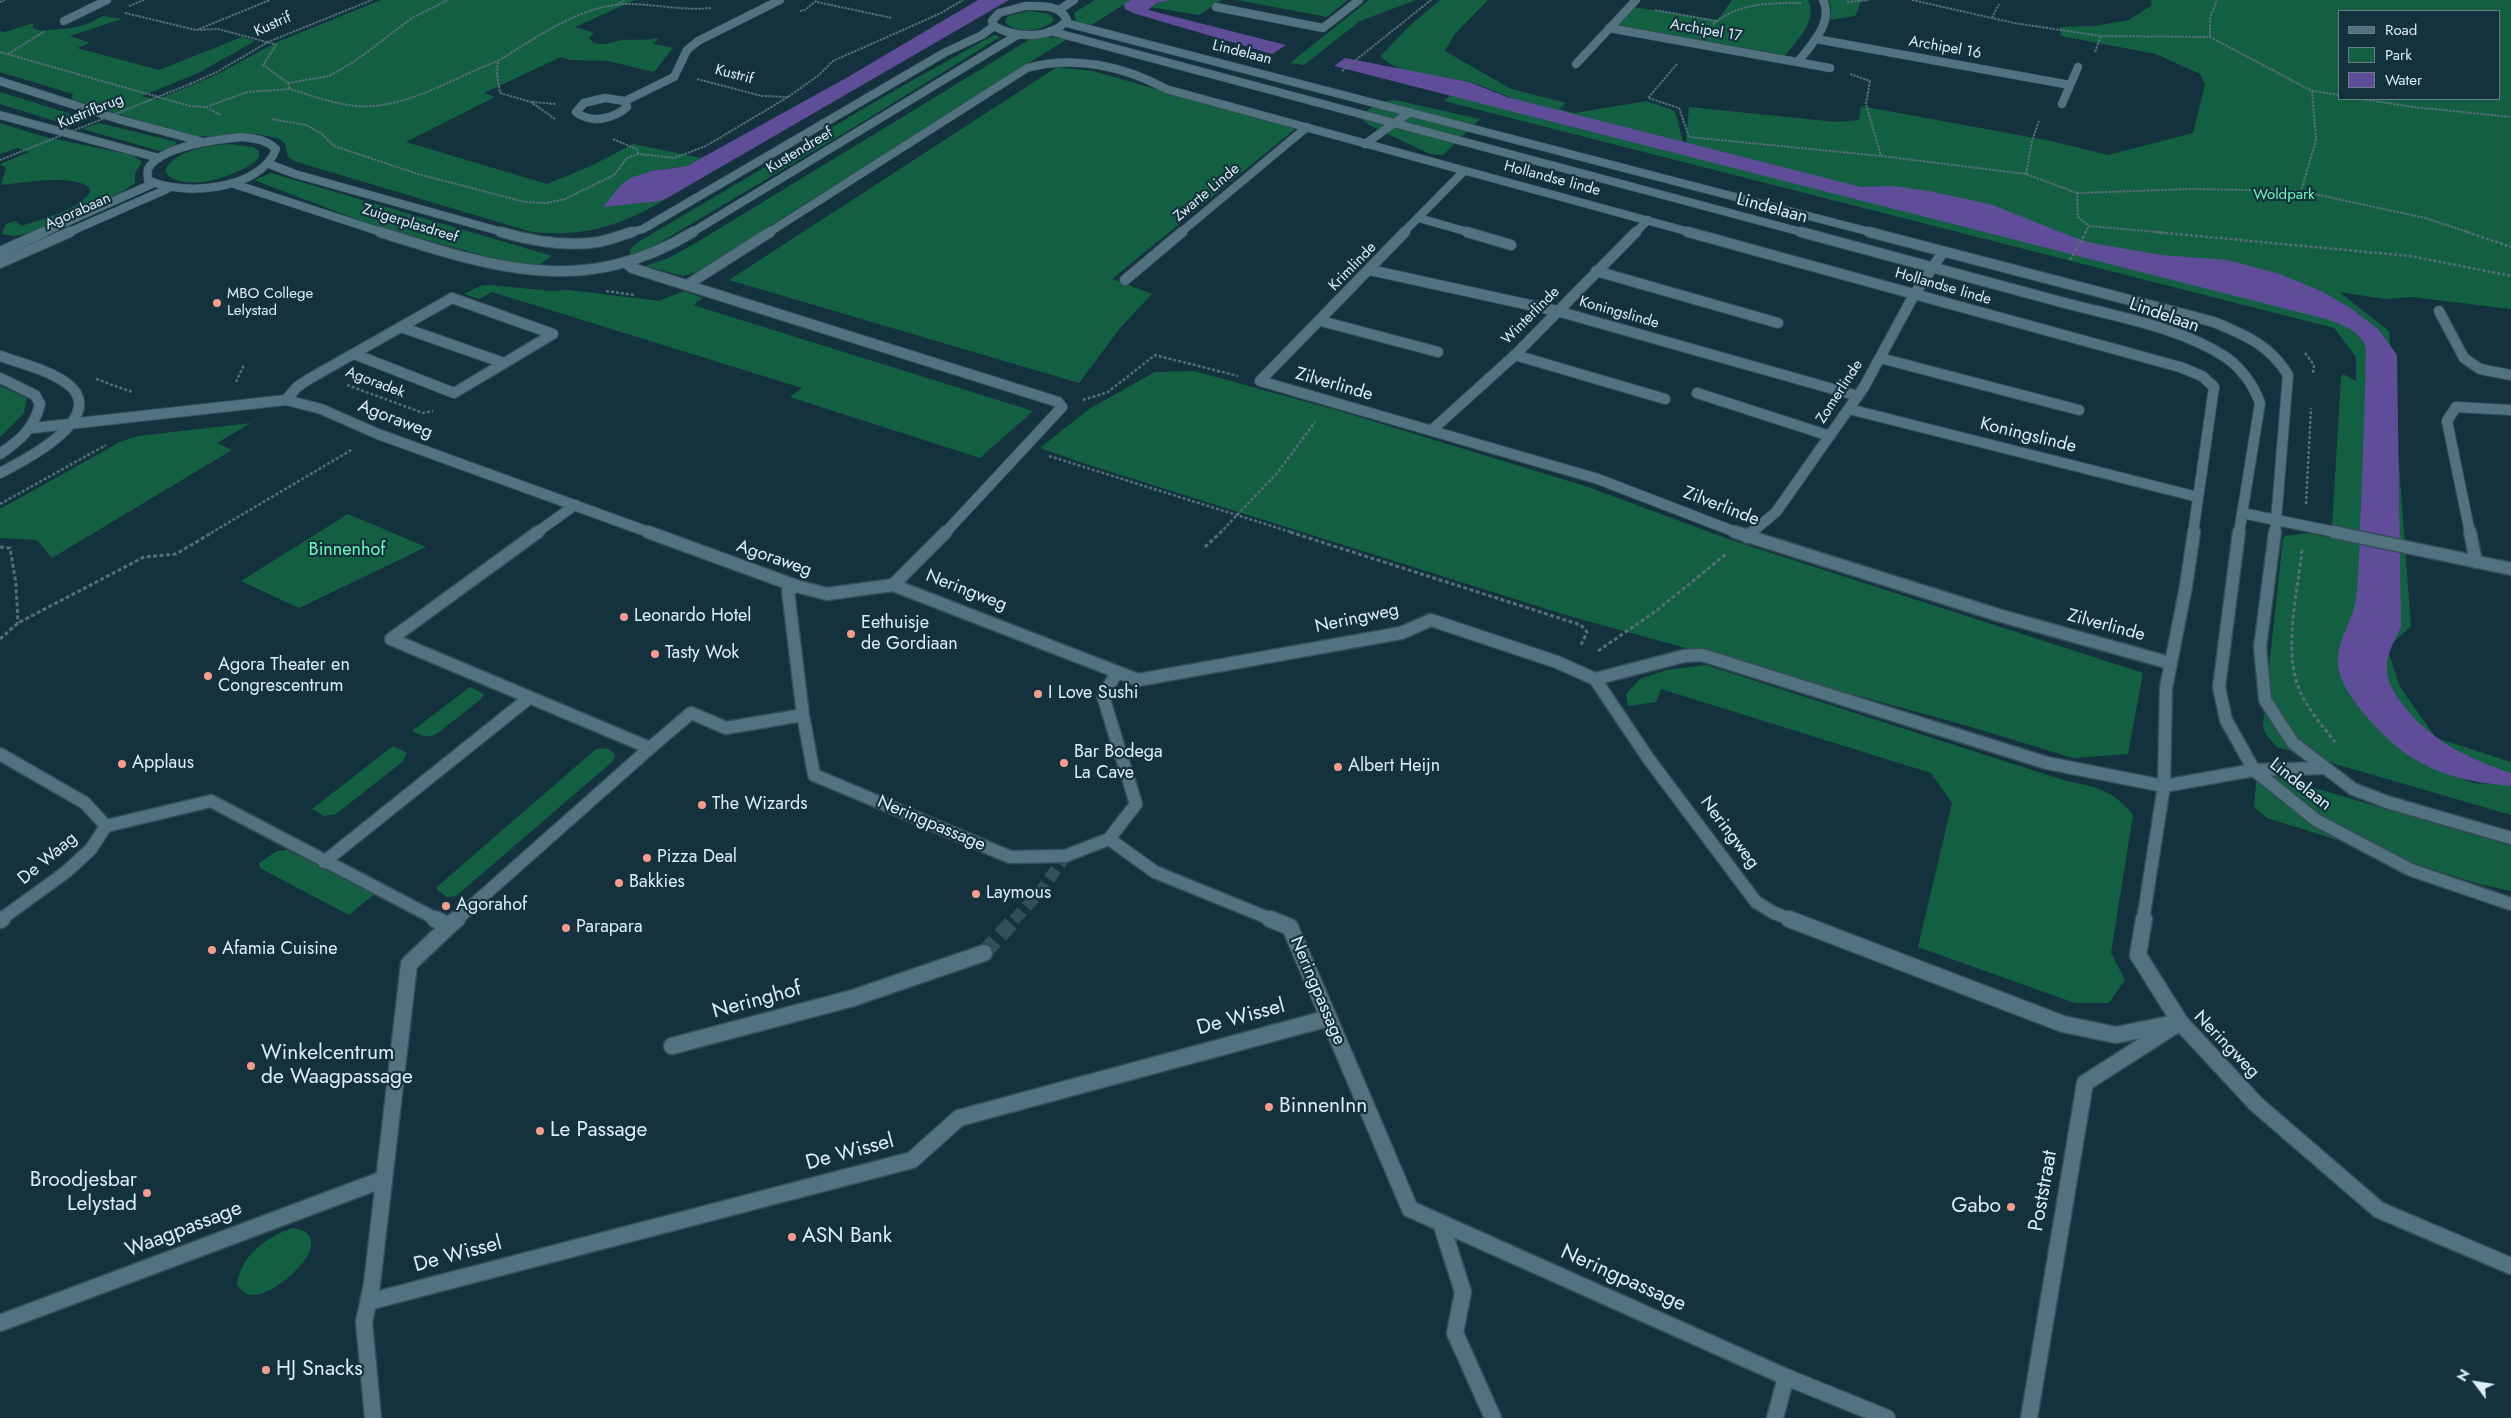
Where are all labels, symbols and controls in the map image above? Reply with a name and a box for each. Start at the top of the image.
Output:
street label: Kustrif [252,9,294,41]
legend [2338,10,2501,100]
street label: Archipel 17 [1669,16,1743,46]
text: Road [2385,19,2417,41]
street label: Archipel 16 [1907,33,1983,63]
street label: Lindelaan [1210,37,1274,69]
text: Park [2385,44,2412,66]
street label: Kustrif [713,61,755,89]
text: Water [2385,69,2422,91]
street label: Kustrifbrug [56,91,126,133]
street label: Kustendreef [763,124,837,178]
street label: Hollandse linde [1502,157,1602,201]
street label: Zwarte Linde [1170,160,1244,226]
park label: Woldpark [2253,186,2315,204]
street label: Lindelaan [1734,189,1810,229]
street label: Agorabaan [42,190,114,234]
street label: Zuigerplasdreef [360,201,460,247]
street label: Krimlinde [1325,239,1381,295]
street label: Hollandse linde [1893,265,1993,309]
street label: Winterlinde [1498,283,1564,349]
place label: MBO College Lelystad [227,285,313,320]
street label: Koningslinde [1577,293,1661,333]
street label: Lindelaan [2126,294,2202,338]
marker: MBO College Lelystad [211,297,223,309]
street label: Zomerlinde [1813,357,1867,427]
street label: Agoradek [343,364,407,402]
street label: Zilverlinde [1293,364,1375,406]
street label: Agoraweg [355,396,435,444]
street label: Koningslinde [1978,414,2078,458]
street label: Zilverlinde [1680,483,1762,531]
street label: Agoraweg [734,536,814,582]
park label: Binnenhof [309,540,385,562]
street label: Neringweg [922,566,1010,616]
street label: Neringweg [1313,600,1401,638]
street label: Zilverlinde [2065,605,2147,647]
place label: Leonardo Hotel [634,606,751,628]
marker: Leonardo Hotel [618,611,630,623]
place label: Eethuisje de Gordiaan [861,613,958,656]
marker: Eethuisje de Gordiaan [845,628,857,640]
place label: Tasty Wok [665,643,739,665]
marker: Tasty Wok [649,648,661,660]
place label: Agora Theater en Congrescentrum [218,655,350,698]
marker: Agora Theater en Congrescentrum [202,670,214,682]
place label: I Love Sushi [1048,683,1138,705]
marker: I Love Sushi [1032,688,1044,700]
place label: Bar Bodega La Cave [1074,742,1163,784]
place label: Applaus [132,753,194,775]
street label: Lindelaan [2265,754,2335,816]
place label: Albert Heijn [1348,756,1440,778]
marker: Bar Bodega La Cave [1058,757,1070,769]
marker: Applaus [116,758,128,770]
marker: Albert Heijn [1332,761,1344,773]
street label: Neringpassage [874,792,988,856]
street label: Neringweg [1695,792,1763,874]
place label: The Wizards [712,794,808,816]
marker: The Wizards [696,799,708,811]
street label: De Waag [14,828,82,890]
place label: Pizza Deal [657,847,737,869]
marker: Pizza Deal [641,852,653,864]
place label: Bakkies [629,872,685,894]
marker: Bakkies [613,877,625,889]
place label: Laymous [986,883,1051,905]
marker: Laymous [970,888,982,900]
place label: Agorahof [456,895,527,917]
marker: Agorahof [440,900,452,912]
place label: Parapara [576,917,643,939]
marker: Parapara [560,922,572,934]
street label: Neringpassage [1285,934,1349,1048]
place label: Afamia Cuisine [222,939,338,961]
marker: Afamia Cuisine [206,944,218,956]
street label: Neringhof [710,977,804,1025]
street label: De Wissel [1194,994,1288,1042]
street label: Neringweg [2189,1007,2263,1083]
place label: Winkelcentrum de Waagpassage [261,1041,413,1091]
marker: Winkelcentrum de Waagpassage [245,1060,257,1072]
place label: BinnenInn [1279,1094,1367,1120]
marker: BinnenInn [1263,1101,1275,1113]
place label: Le Passage [550,1118,647,1144]
marker: Le Passage [534,1125,546,1137]
street label: De Wissel [803,1129,897,1177]
street label: Poststraat [2024,1149,2064,1233]
place label: Broodjesbar Lelystad [30,1168,137,1218]
marker: Broodjesbar Lelystad [141,1187,153,1199]
place label: Gabo [1951,1194,2001,1220]
street label: Waagpassage [122,1196,246,1264]
marker: Gabo [2005,1201,2017,1213]
place label: ASN Bank [802,1224,892,1250]
street label: De Wissel [411,1231,505,1279]
marker: ASN Bank [786,1231,798,1243]
street label: Neringpassage [1556,1240,1690,1318]
place label: HJ Snacks [276,1357,363,1383]
north arrow [2451,1358,2501,1408]
marker: HJ Snacks [260,1364,272,1376]
text: N [2452,1365,2475,1385]

